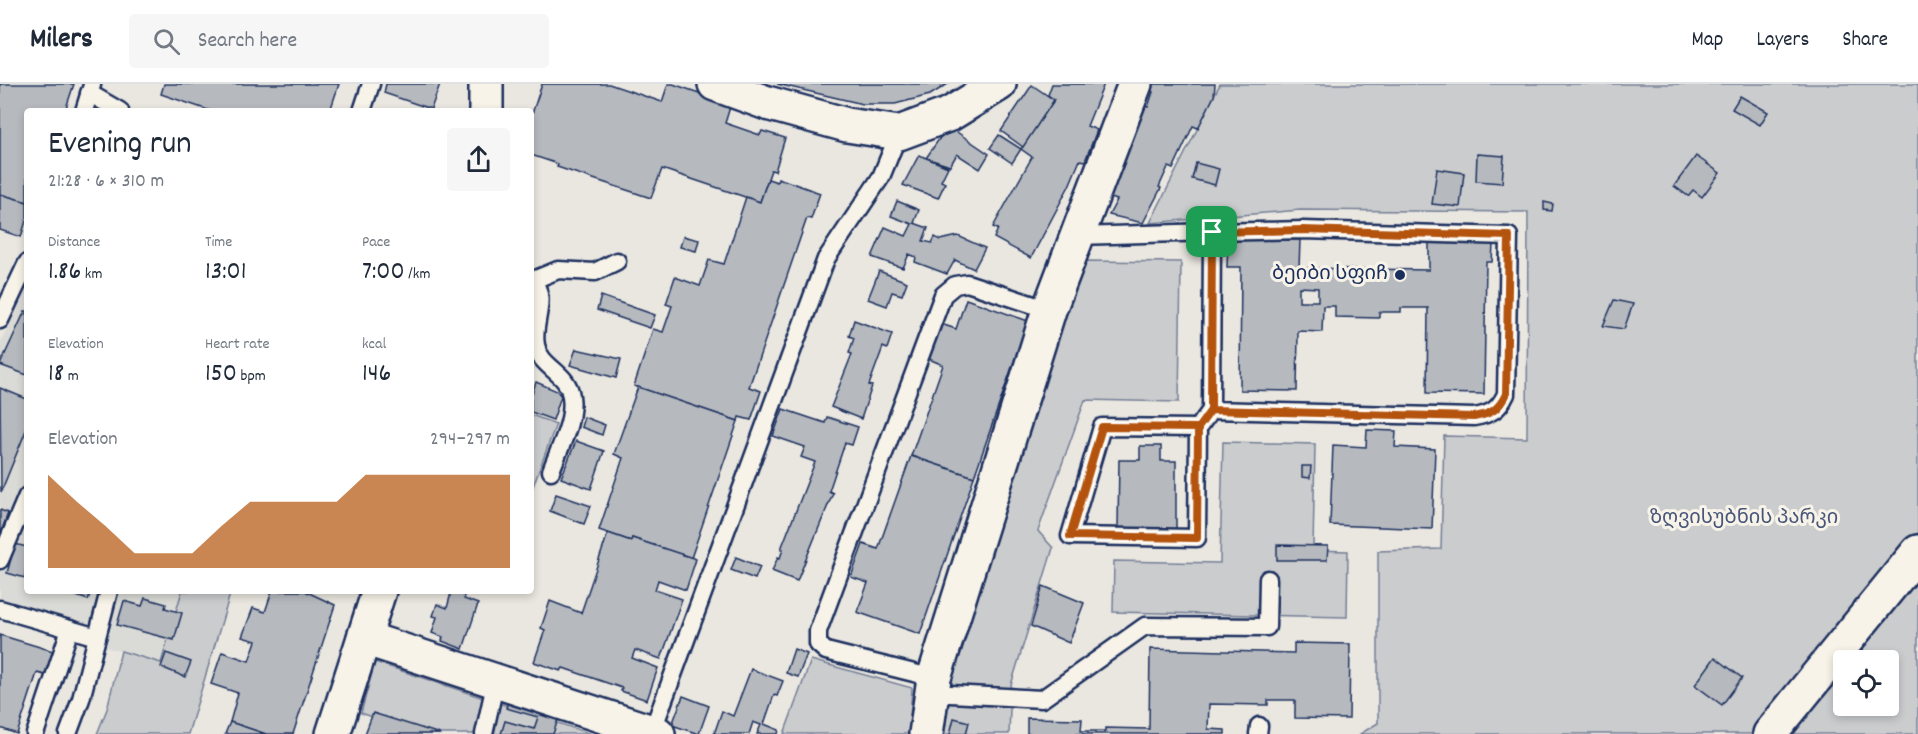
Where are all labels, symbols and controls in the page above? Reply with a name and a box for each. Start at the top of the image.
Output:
search box [129,14,549,68]
text: Milers [30,21,93,61]
icon: search [150,25,183,58]
text: Search here [198,26,297,57]
text: Map [1692,26,1723,56]
text: Layers [1756,26,1809,56]
text: Share [1842,26,1888,56]
text: Evening run [48,122,192,169]
button: share [447,128,510,191]
text: 21:28 · 6 × 310 m [48,168,164,196]
pin [1186,206,1237,257]
icon: arrive [1195,215,1228,248]
text: Distance [48,231,100,254]
text: Time [205,231,232,254]
text: Pace [362,231,390,254]
text: 1.86 [48,254,81,291]
text: 13:01 [205,254,246,291]
text: 7:00 [362,254,405,291]
place label: ბეიბი სფიჩ [1272,261,1388,289]
text: km [81,263,102,286]
text: /km [405,263,430,286]
marker: ბეიბი სფიჩ [1393,268,1407,282]
text: Elevation [48,333,104,356]
text: Heart rate [205,333,270,356]
text: kcal [362,333,386,356]
text: 18 [48,356,64,393]
text: 150 [205,356,237,393]
text: 146 [362,356,391,393]
text: m [64,365,79,388]
text: bpm [237,365,266,388]
text: Elevation [48,426,118,454]
text: 294–297 m [430,426,510,454]
park label: ზღვისუბნის პარკი [1650,505,1838,533]
map controls [1833,650,1899,716]
button: locate [1833,650,1899,716]

